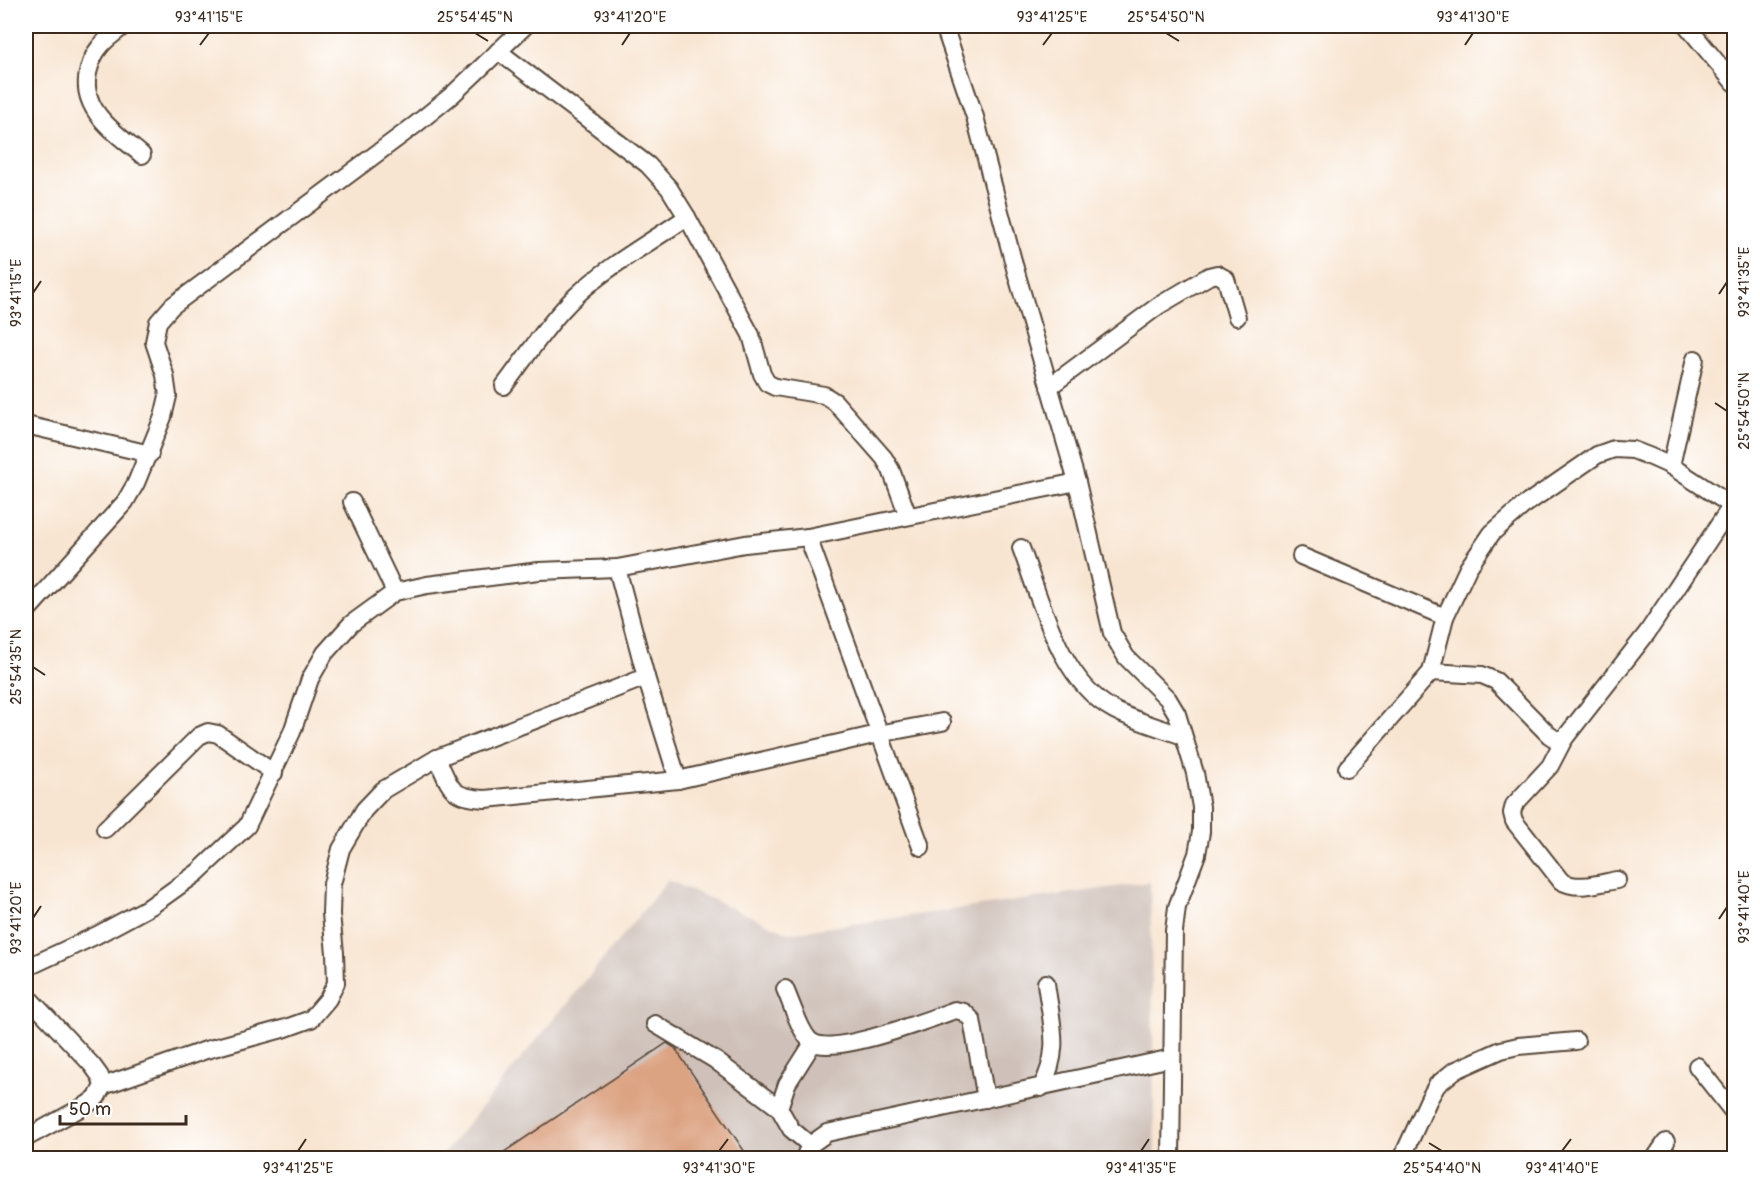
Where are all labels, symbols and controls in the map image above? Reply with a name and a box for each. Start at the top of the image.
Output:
text: 93°41'15"E [175,8,243,27]
text: 25°54'45"N [437,8,513,27]
text: 93°41'20"E [594,8,667,27]
text: 93°41'25"E [1017,8,1088,27]
text: 25°54'50"N [1127,8,1205,27]
text: 93°41'30"E [1437,8,1510,27]
text: 93°41'35"E [1735,247,1754,317]
text: 93°41'15"E [7,259,26,327]
text: 25°54'50"N [1735,372,1754,450]
text: 25°54'35"N [7,629,26,705]
text: 93°41'40"E [1735,870,1754,944]
text: 93°41'20"E [7,881,26,954]
scale bar [60,1088,186,1126]
text: 50 m [69,1098,111,1121]
text: 93°41'25"E [263,1159,334,1178]
text: 93°41'30"E [683,1159,756,1178]
text: 93°41'35"E [1106,1159,1176,1178]
text: 25°54'40"N [1403,1159,1481,1178]
text: 93°41'40"E [1525,1159,1599,1178]

